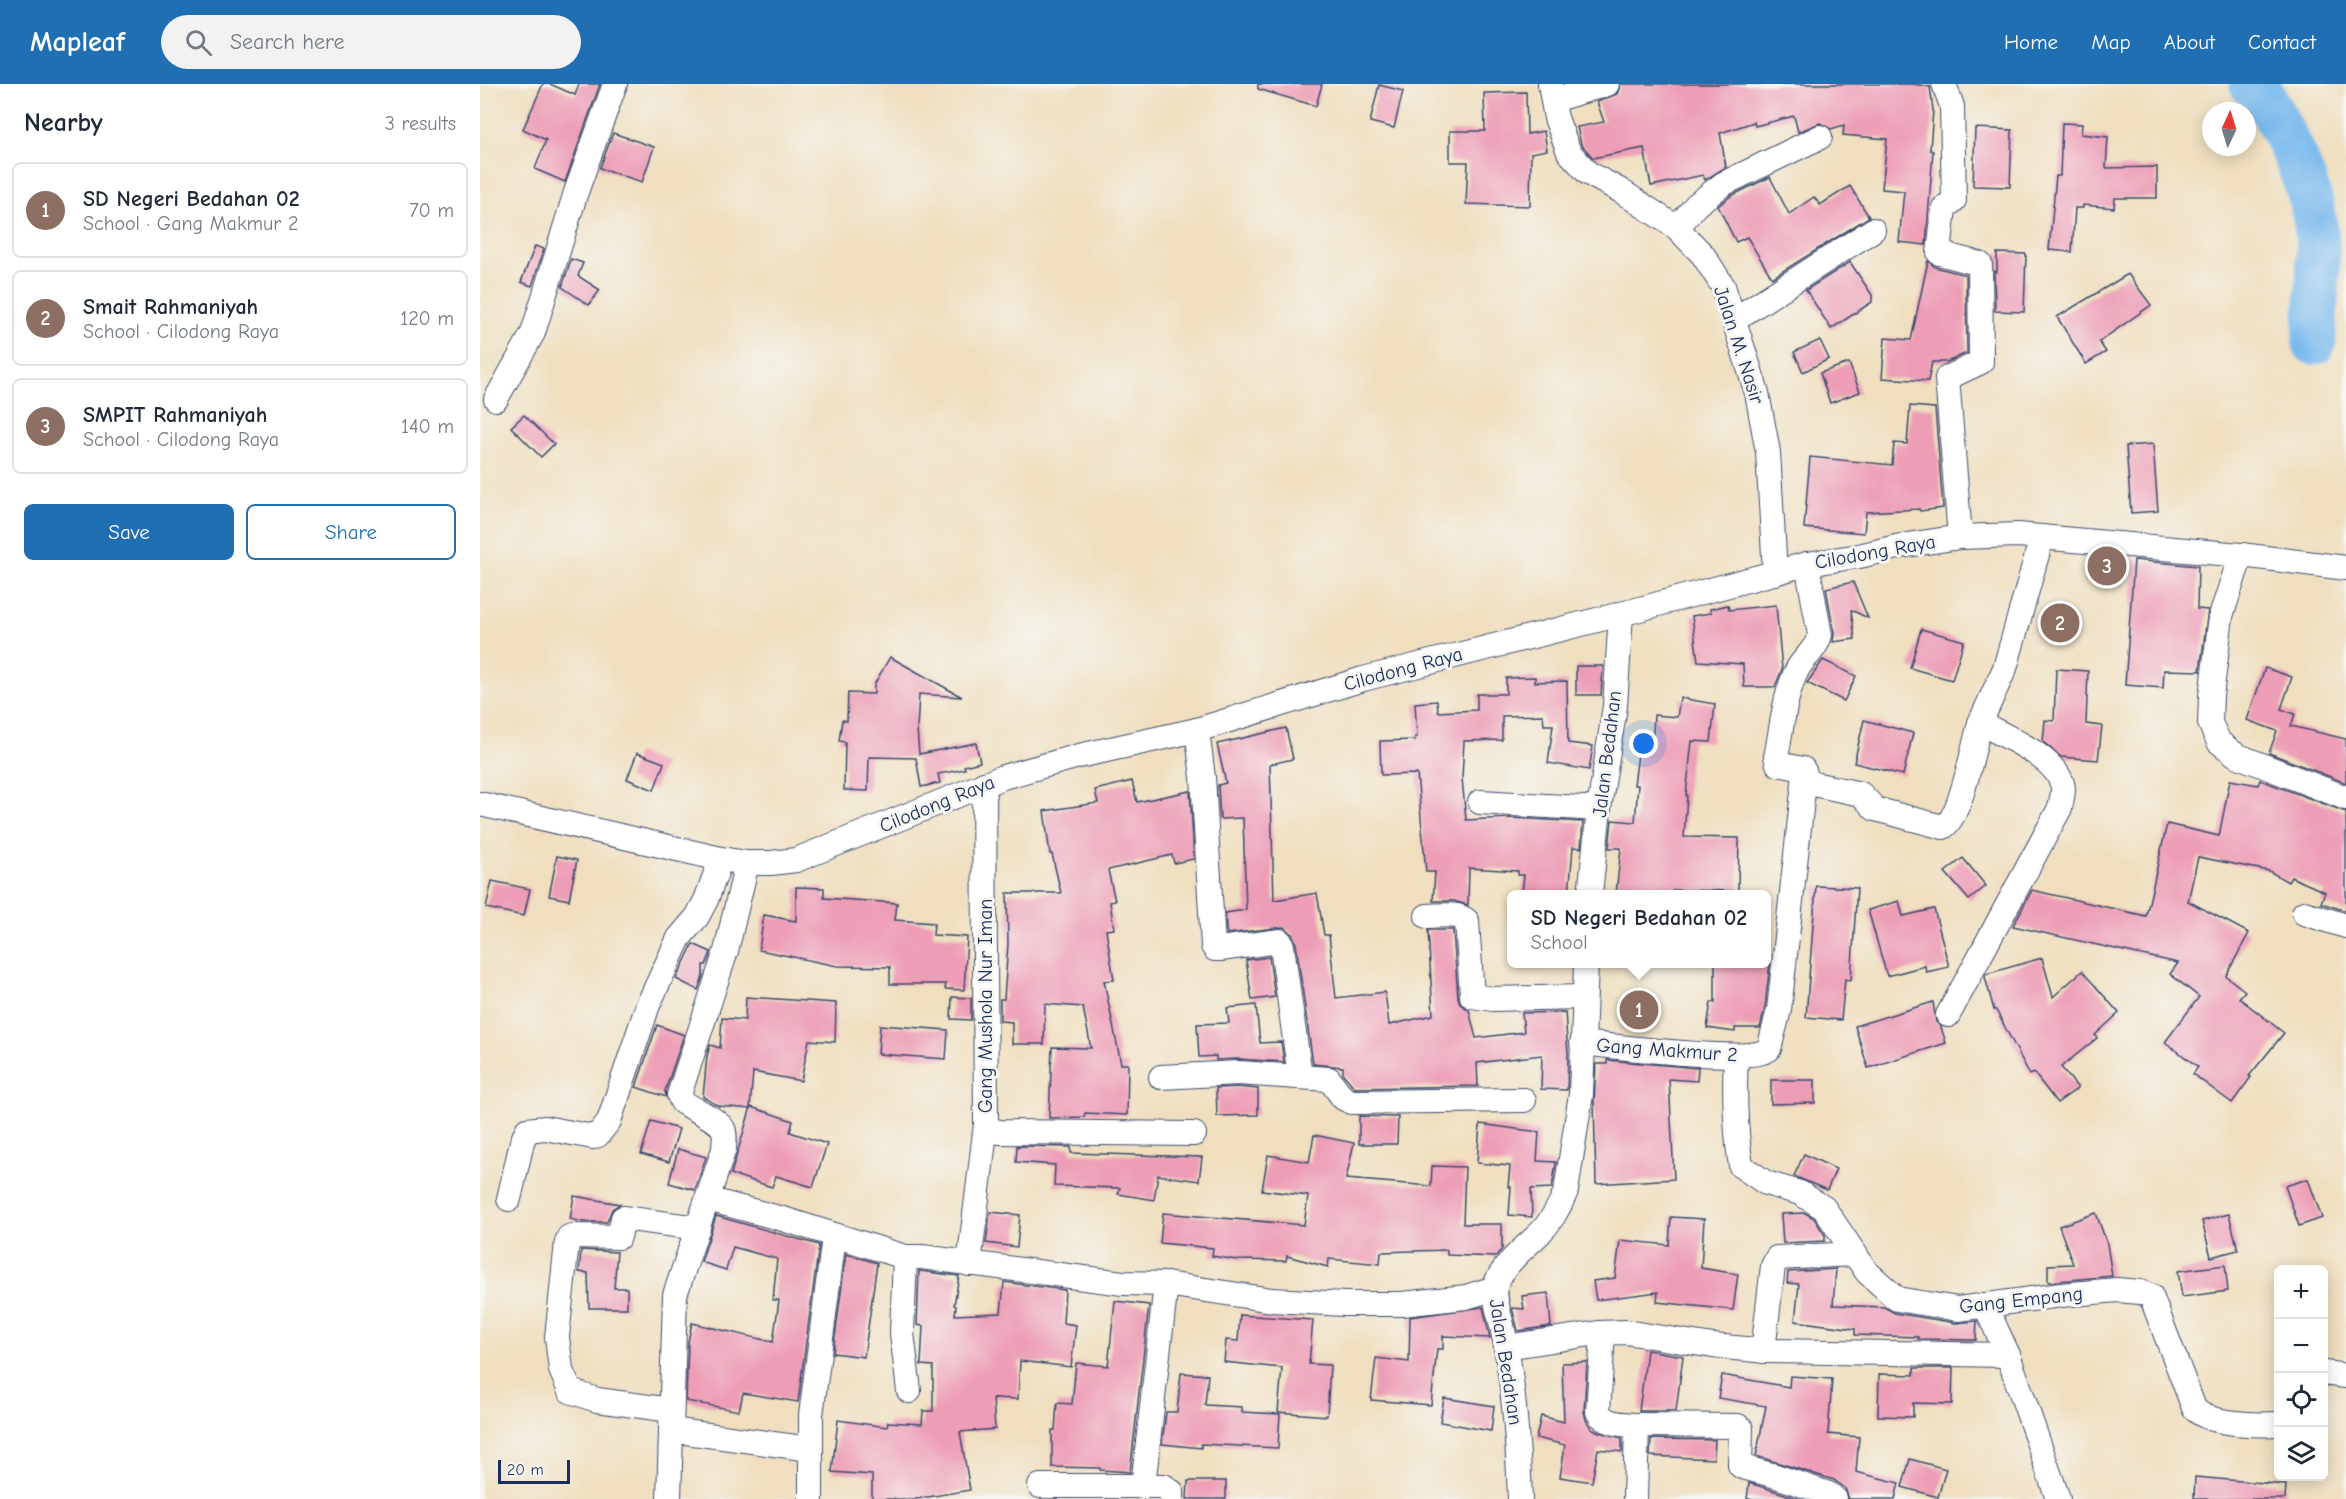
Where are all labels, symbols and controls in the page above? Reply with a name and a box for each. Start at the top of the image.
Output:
search box [161,15,581,69]
text: Mapleaf [30,26,125,58]
icon: search [182,26,215,59]
text: Search here [230,29,344,55]
text: Home [2004,30,2058,54]
text: Map [2091,30,2131,54]
text: About [2164,30,2215,54]
text: Contact [2248,30,2316,54]
north arrow [2202,102,2256,156]
text: Nearby [24,108,103,138]
text: 3 results [385,112,456,135]
text: SD Negeri Bedahan 02 [83,186,300,212]
text: 1 [42,199,49,222]
text: 70 m [409,199,454,222]
text: School · Gang Makmur 2 [83,212,298,235]
street label: Jalan M. Nasir [1709,283,1769,407]
text: Smait Rahmaniyah [83,294,258,320]
text: 2 [41,307,50,330]
text: 120 m [400,307,454,330]
text: School · Cilodong Raya [83,320,279,343]
text: SMPIT Rahmaniyah [83,402,267,428]
text: 3 [41,415,50,438]
text: 140 m [401,415,454,438]
text: School · Cilodong Raya [83,428,279,451]
button: Save [24,504,234,560]
button: Share [246,504,456,560]
street label: Cilodong Raya [1813,530,1937,574]
pin: 3 [2088,544,2126,588]
pin: 2 [2040,600,2080,646]
street label: Cilodong Raya [1341,642,1465,696]
street label: Jalan Bedahan [1588,689,1626,819]
your location [1629,729,1658,758]
street label: Cilodong Raya [876,770,998,838]
popup [1507,890,1771,968]
street label: Gang Mushola Nur Iman [974,899,997,1113]
text: SD Negeri Bedahan 02 [1531,905,1747,931]
text: School [1531,931,1588,954]
pin: 1 [1620,988,1658,1032]
street label: Gang Makmur 2 [1596,1034,1738,1066]
map controls [2274,1265,2328,1481]
button: + [2274,1265,2328,1319]
street label: Gang Empang [1958,1282,2084,1318]
street label: Jalan Bedahan [1485,1297,1527,1427]
button: − [2274,1319,2328,1373]
button: locate [2274,1373,2328,1427]
button: layers [2274,1427,2328,1481]
scale bar [498,1457,570,1484]
text: 20 m [507,1461,544,1479]

